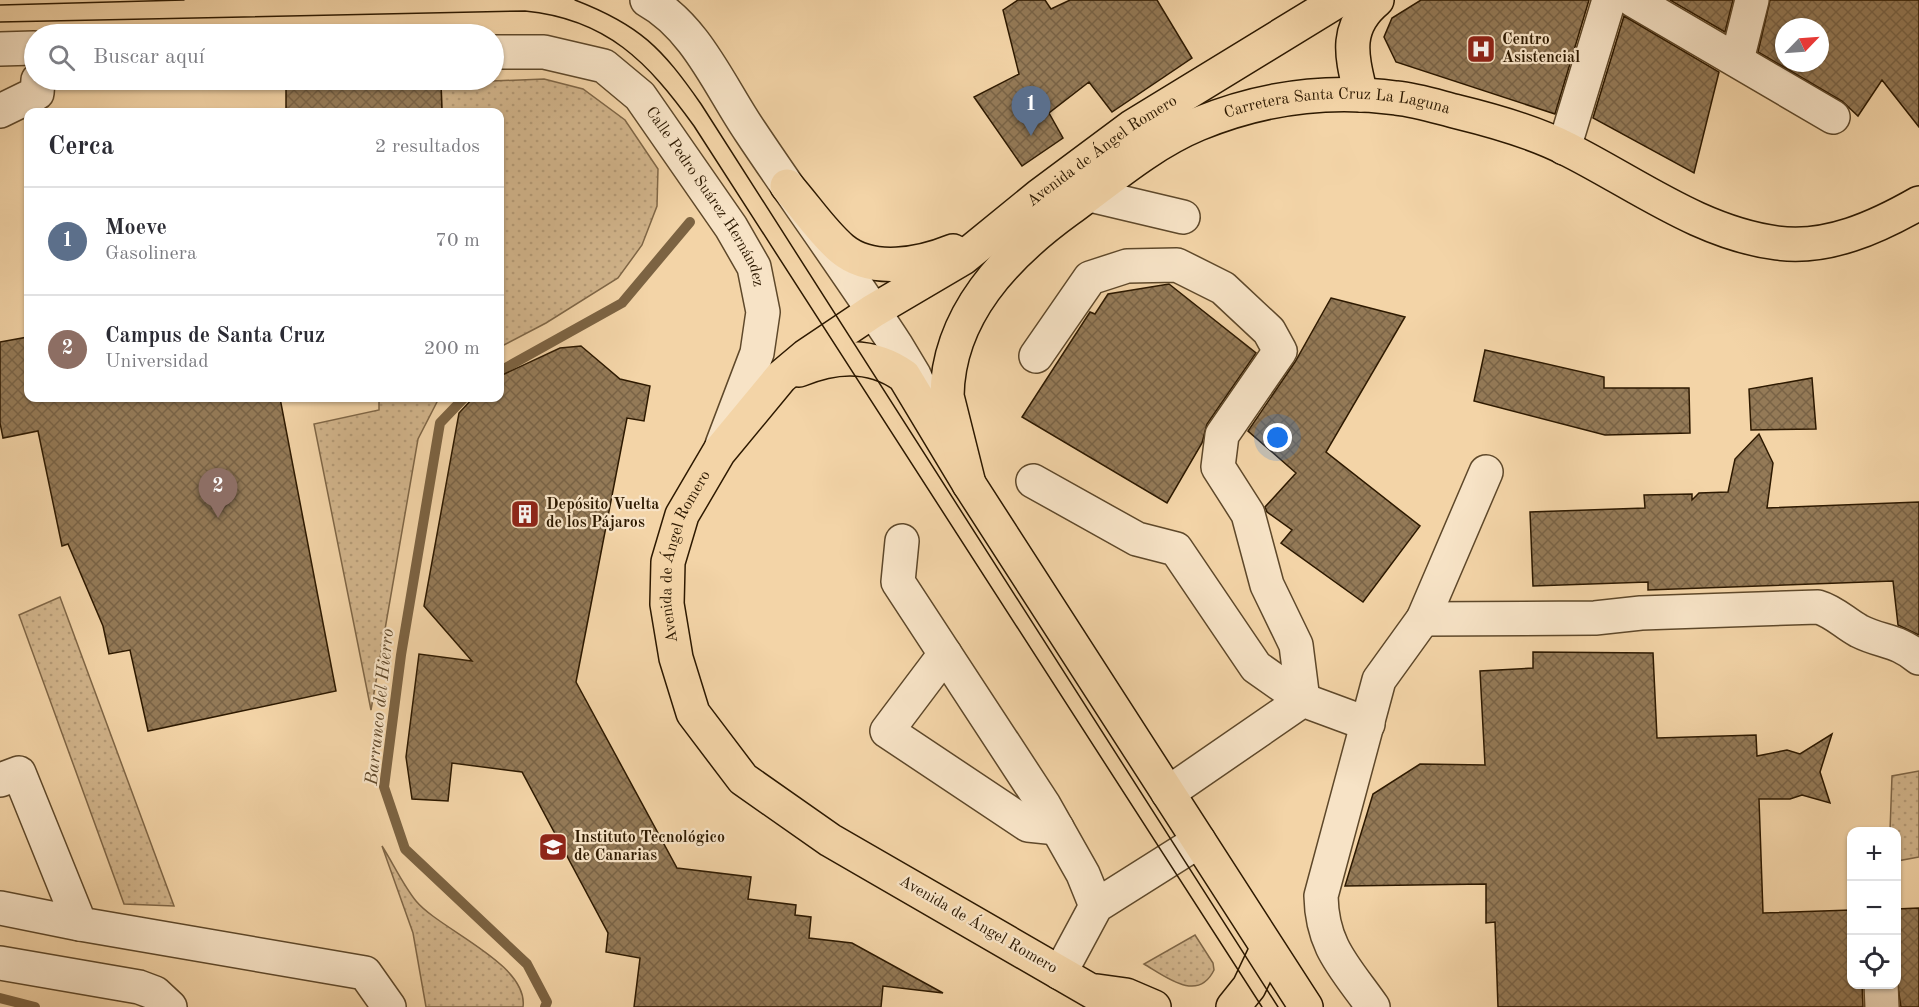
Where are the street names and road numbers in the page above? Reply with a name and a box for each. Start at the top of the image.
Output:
street label: Carretera Santa Cruz La Laguna [1222,87,1452,122]
street label: Avenida de Ángel Romero [1024,93,1180,210]
street label: Calle Pedro Suárez Hernández [642,104,766,288]
street label: Avenida de Ángel Romero [656,468,714,644]
street label: Avenida de Ángel Romero [896,870,1062,977]

